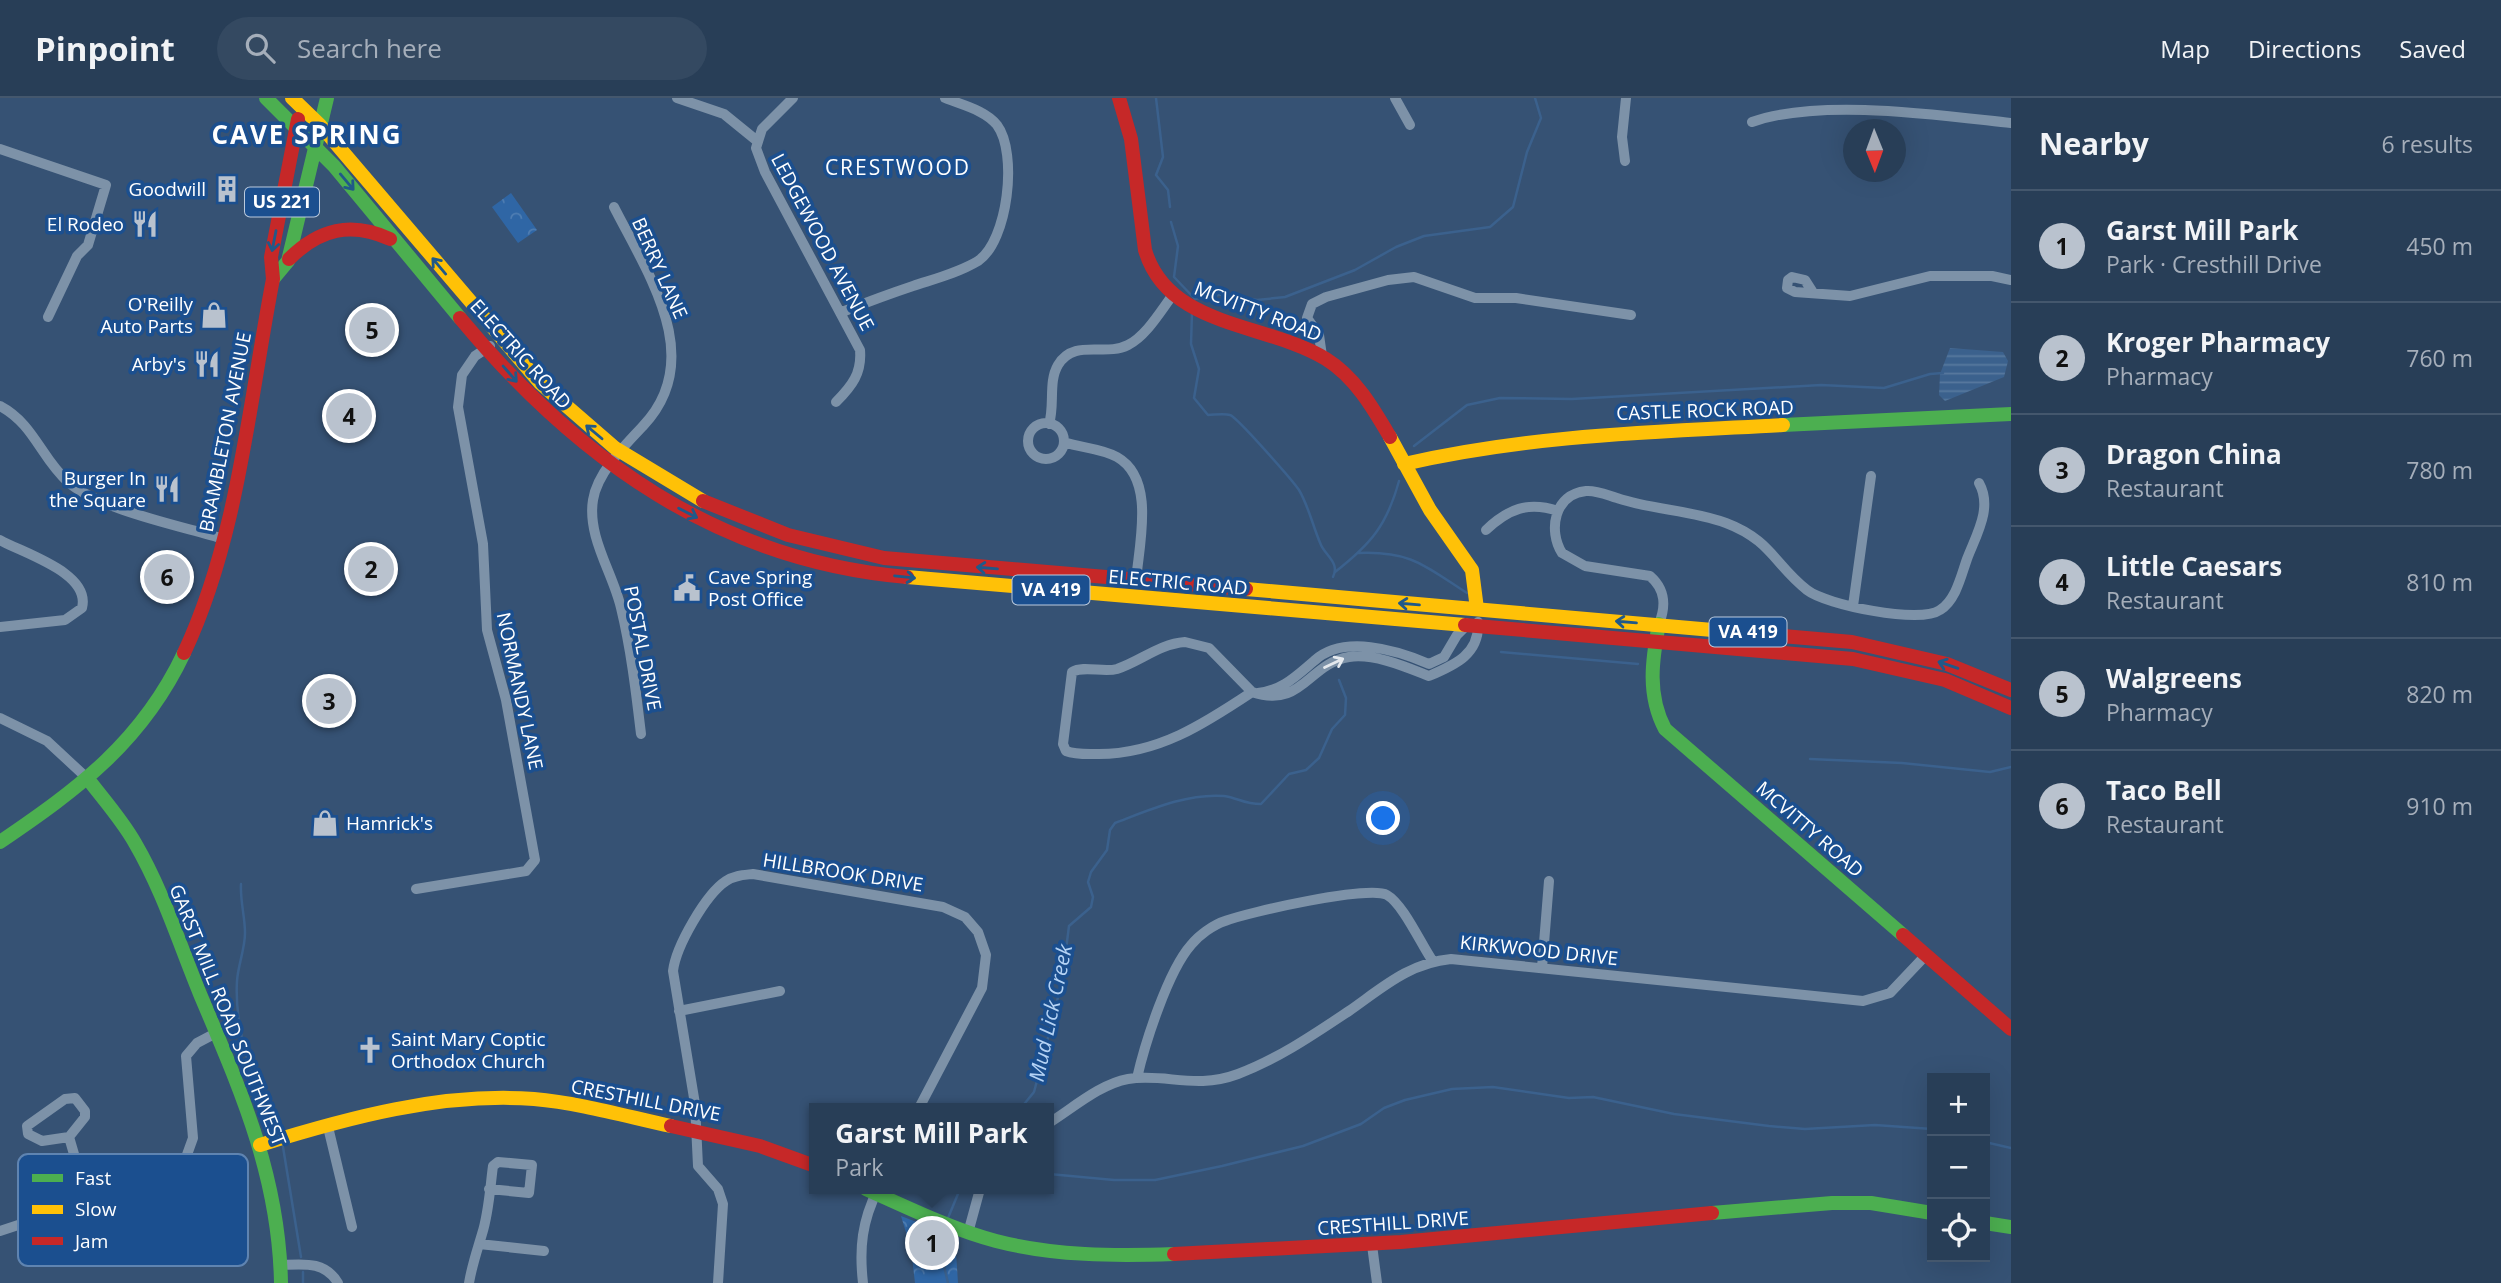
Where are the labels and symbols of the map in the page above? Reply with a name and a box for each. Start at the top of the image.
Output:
district label: CAVE SPRING [211,116,403,152]
north arrow [1843,119,1906,182]
street label: LEDGEWOOD AVENUE [765,149,881,335]
district label: CRESTWOOD [825,153,971,181]
one-way arrow [339,173,355,191]
building icon: Goodwill [212,174,242,204]
place label: Goodwill [129,176,206,202]
road number: US 221 [245,188,319,217]
restaurant icon: El Rodeo [130,209,160,239]
place label: El Rodeo [47,211,124,237]
street label: BERRY LANE [626,213,694,323]
one-way arrow [267,229,281,252]
one-way arrow [431,257,447,275]
street label: MCVITTY ROAD [1191,275,1325,347]
place label: O'Reilly Auto Parts [101,291,193,339]
street label: ELECTRIC ROAD [465,293,577,415]
shop icon: O'Reilly Auto Parts [199,300,229,330]
pin: 5 [349,304,395,356]
street label: BRAMBLETON AVENUE [193,330,257,534]
restaurant icon: Arby's [192,349,222,379]
place label: Arby's [132,351,186,377]
one-way arrow [502,365,518,383]
pin: 4 [326,390,372,442]
street label: CASTLE ROCK ROAD [1616,394,1794,426]
one-way arrow [585,424,603,440]
place label: Burger In the Square [49,465,146,513]
restaurant icon: Burger In the Square [152,474,182,504]
one-way arrow [677,507,698,521]
pin: 2 [348,543,394,595]
pin: 6 [144,551,190,603]
one-way arrow [976,561,998,574]
street label: ELECTRIC ROAD [1107,563,1249,601]
place label: Cave Spring Post Office [708,564,812,612]
one-way arrow [893,571,916,584]
public building icon: Cave Spring Post Office [672,573,702,603]
road number: VA 419 [1012,576,1090,604]
street label: POSTAL DRIVE [618,583,668,713]
one-way arrow [1398,597,1421,610]
street label: NORMANDY LANE [491,610,549,772]
one-way arrow [1615,615,1638,628]
road number: VA 419 [1710,618,1786,646]
one-way arrow [1323,656,1344,669]
one-way arrow [1937,658,1959,670]
pin: 3 [306,675,352,727]
street label: MCVITTY ROAD [1751,775,1869,883]
your location [1366,801,1400,835]
shop icon: Hamrick's [310,808,340,838]
place label: Hamrick's [346,810,433,836]
street label: HILLBROOK DRIVE [761,846,925,898]
street label: GARST MILL ROAD SOUTHWEST [163,880,293,1150]
street label: KIRKWOOD DRIVE [1459,929,1619,971]
water label: Mud Lick Creek [1022,941,1078,1084]
place label: Saint Mary Coptic Orthodox Church [391,1026,546,1074]
church icon: Saint Mary Coptic Orthodox Church [355,1035,385,1065]
street label: CRESTHILL DRIVE [569,1073,723,1127]
legend [18,1154,248,1266]
text: Fast [75,1165,111,1191]
text: Slow [75,1196,117,1222]
street label: CRESTHILL DRIVE [1316,1205,1470,1241]
pin: 1 [909,1217,955,1269]
text: Jam [73,1228,108,1254]

